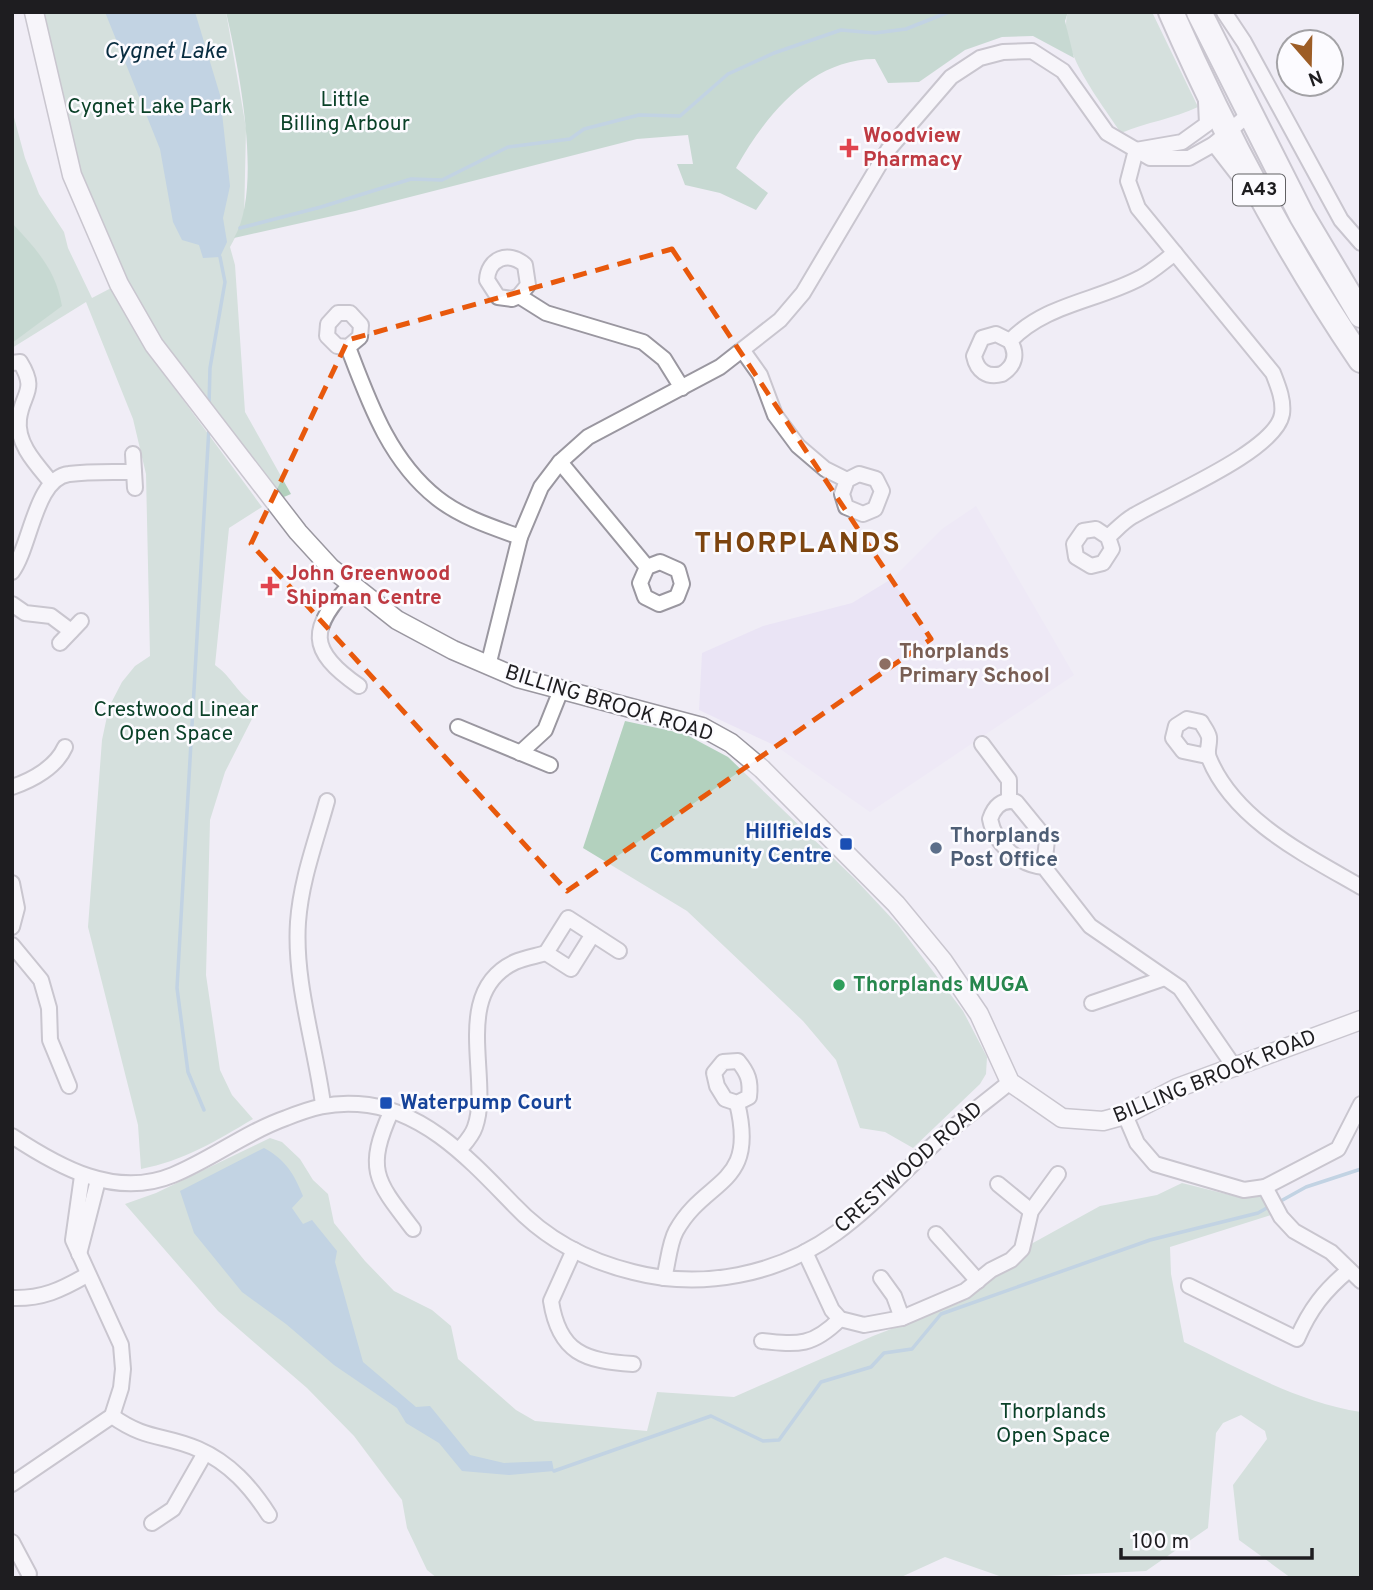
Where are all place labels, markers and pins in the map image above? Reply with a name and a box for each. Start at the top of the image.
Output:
place label: Woodview Pharmacy [863,123,963,174]
marker: Woodview Pharmacy [841,140,857,156]
place label: John Greenwood Shipman Centre [286,561,450,612]
marker: John Greenwood Shipman Centre [260,576,280,596]
place label: Thorplands Primary School [899,639,1050,690]
marker: Thorplands Primary School [877,656,893,672]
place label: Hillfields Community Centre [650,819,832,870]
place label: Thorplands Post Office [950,823,1060,874]
marker: Hillfields Community Centre [838,836,854,852]
marker: Thorplands Post Office [928,840,944,856]
place label: Thorplands MUGA [853,972,1029,999]
marker: Thorplands MUGA [831,977,847,993]
place label: Waterpump Court [400,1090,572,1117]
marker: Waterpump Court [378,1095,394,1111]

